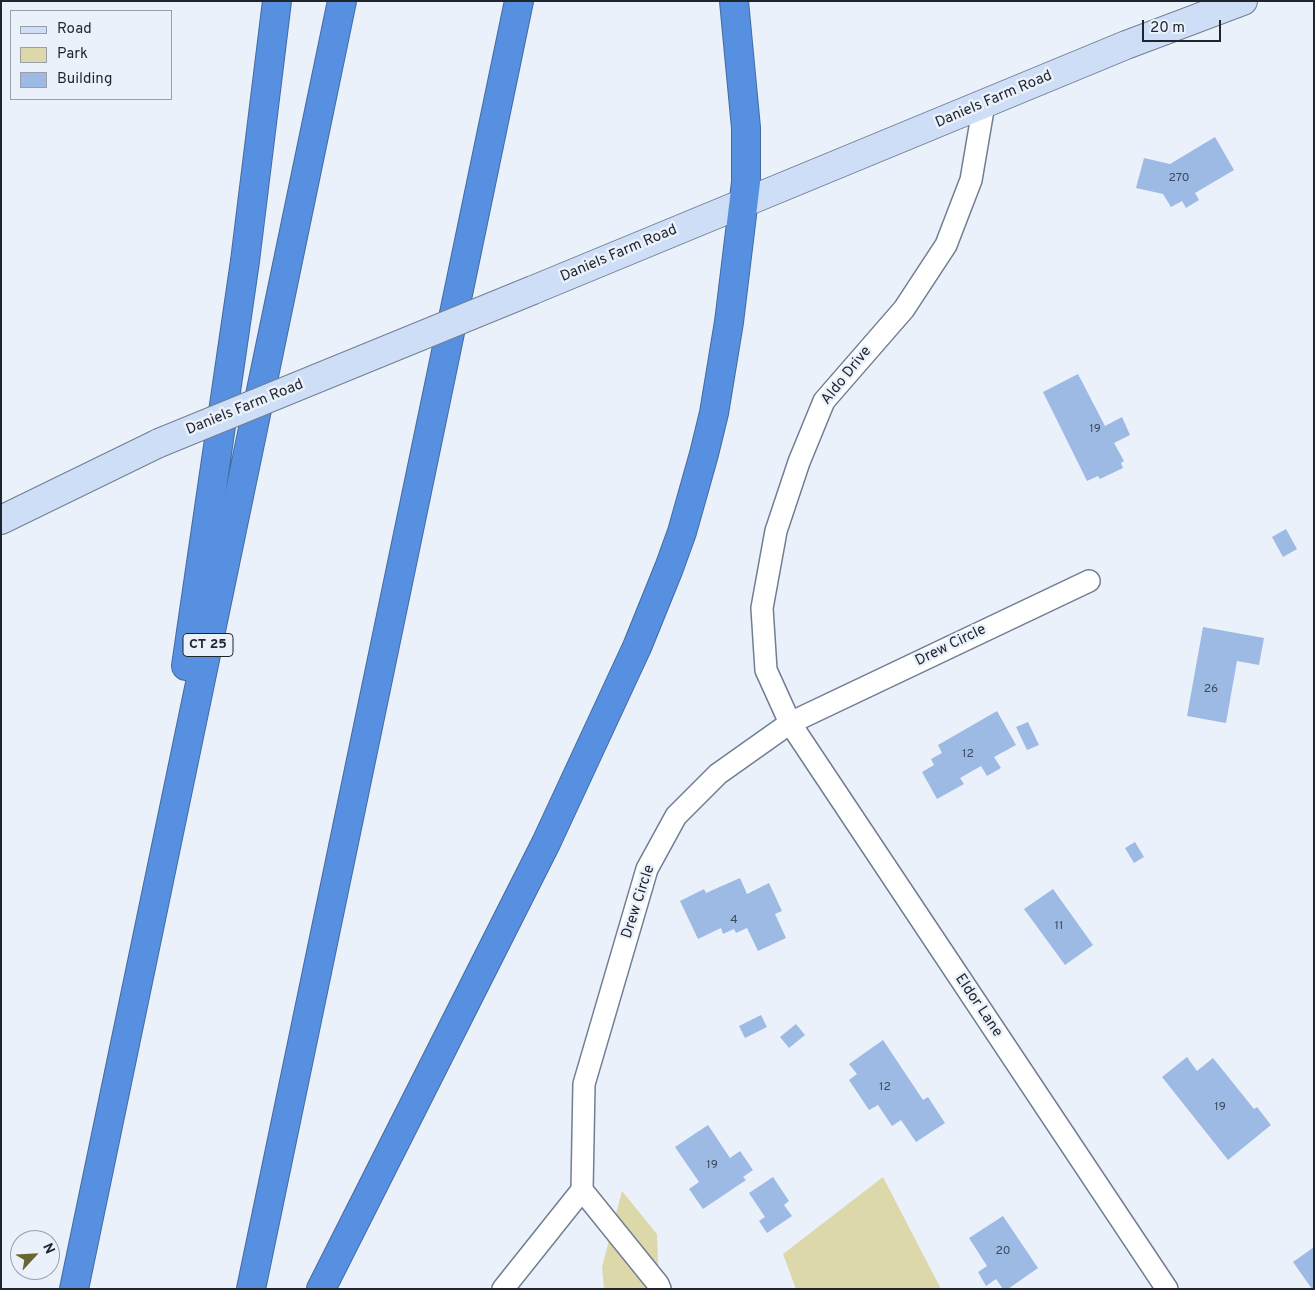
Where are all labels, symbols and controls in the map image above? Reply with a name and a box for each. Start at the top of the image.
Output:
legend [10,10,172,100]
scale bar [1145,10,1224,42]
text: 20 m [1150,19,1185,38]
text: Road [57,20,92,39]
text: Park [57,45,88,64]
street label: Daniels Farm Road [933,67,1055,133]
text: Building [57,70,112,89]
house number: 270 [1169,172,1189,186]
street label: Daniels Farm Road [558,221,680,287]
street label: Aldo Drive [818,343,876,409]
street label: Daniels Farm Road [184,376,306,440]
house number: 19 [1089,423,1101,437]
street label: Drew Circle [913,621,989,671]
road number: CT 25 [183,634,233,656]
house number: 26 [1204,683,1218,697]
house number: 12 [962,748,974,762]
street label: Drew Circle [619,863,659,941]
house number: 4 [730,914,738,928]
house number: 11 [1055,920,1063,934]
street label: Eldor Lane [950,971,1006,1041]
house number: 12 [879,1081,891,1095]
house number: 19 [1214,1101,1226,1115]
house number: 19 [706,1159,718,1173]
north arrow [10,1230,60,1280]
text: N [38,1241,58,1257]
house number: 20 [995,1245,1011,1259]

